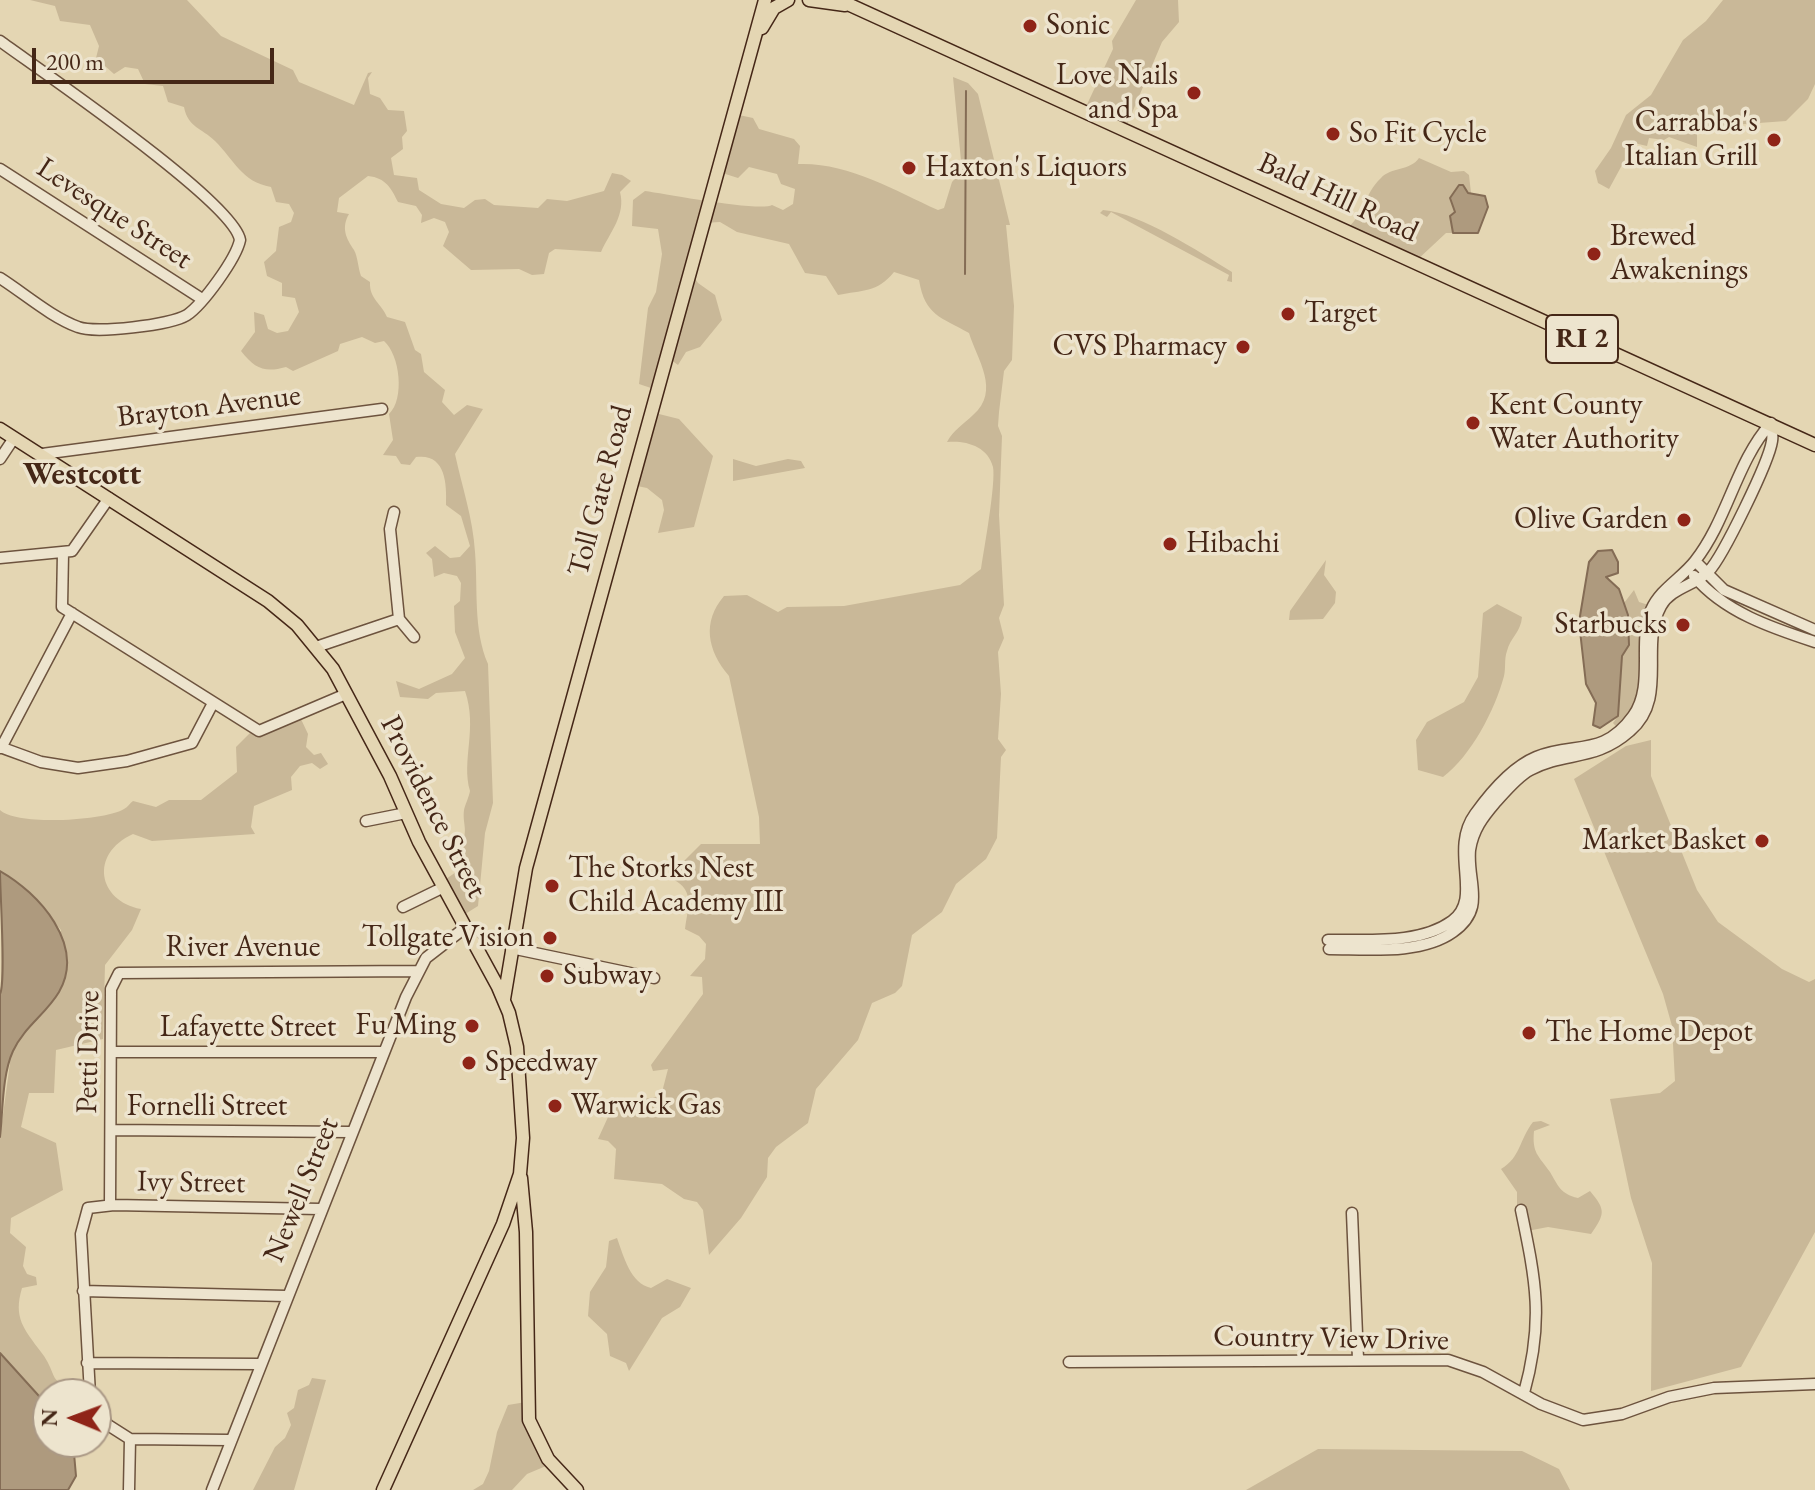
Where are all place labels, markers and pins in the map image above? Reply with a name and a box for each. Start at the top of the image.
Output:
place label: Sonic [1046,8,1110,44]
marker: Sonic [1021,17,1039,35]
place label: Love Nails and Spa [1056,58,1178,128]
marker: Love Nails and Spa [1185,84,1203,102]
place label: Carrabba's Italian Grill [1624,105,1758,176]
place label: So Fit Cycle [1349,116,1487,152]
marker: So Fit Cycle [1324,125,1342,143]
marker: Carrabba's Italian Grill [1765,131,1783,149]
place label: Haxton's Liquors [925,150,1127,186]
marker: Haxton's Liquors [900,159,918,177]
place label: Brewed Awakenings [1610,219,1748,290]
marker: Brewed Awakenings [1585,245,1603,263]
place label: Target [1304,296,1377,332]
marker: Target [1279,305,1297,323]
place label: CVS Pharmacy [1052,329,1227,365]
marker: CVS Pharmacy [1234,338,1252,356]
place label: Kent County Water Authority [1489,388,1679,458]
marker: Kent County Water Authority [1464,414,1482,432]
place label: Olive Garden [1514,502,1668,538]
marker: Olive Garden [1675,511,1693,529]
place label: Hibachi [1186,526,1279,562]
marker: Hibachi [1161,535,1179,553]
place label: Starbucks [1554,607,1667,643]
marker: Starbucks [1674,616,1692,634]
place label: Market Basket [1582,823,1746,859]
marker: Market Basket [1753,832,1771,850]
place label: The Storks Nest Child Academy III [568,851,784,922]
marker: The Storks Nest Child Academy III [543,877,561,895]
place label: Tollgate Vision [361,920,534,956]
marker: Tollgate Vision [541,929,559,947]
place label: Subway [563,958,653,994]
marker: Subway [538,967,556,985]
place label: Fu Ming [356,1008,456,1044]
place label: The Home Depot [1545,1015,1753,1051]
marker: Fu Ming [463,1017,481,1035]
marker: The Home Depot [1520,1024,1538,1042]
place label: Speedway [485,1045,597,1081]
marker: Speedway [460,1054,478,1072]
place label: Warwick Gas [571,1088,721,1124]
marker: Warwick Gas [546,1097,564,1115]

